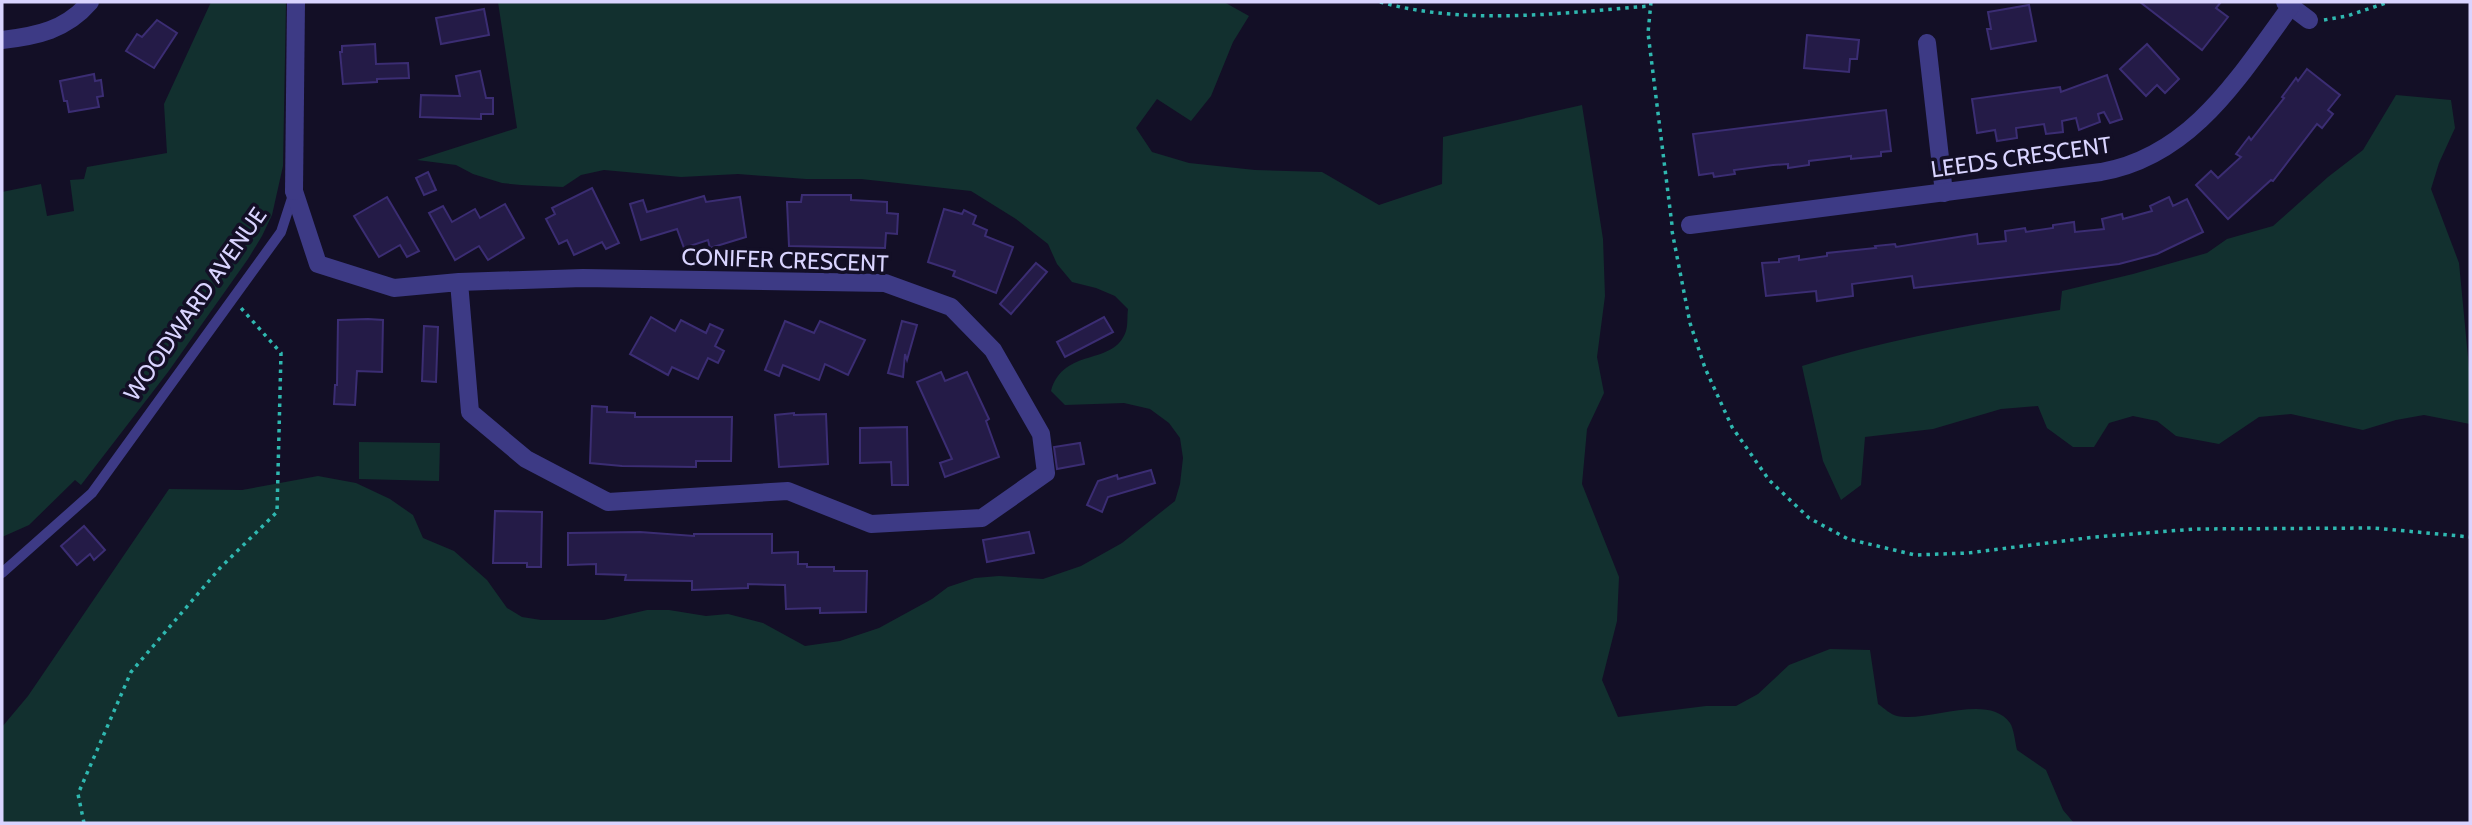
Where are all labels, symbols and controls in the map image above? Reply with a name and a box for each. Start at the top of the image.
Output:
street label: LEEDS CRESCENT [1929,130,2113,184]
street label: WOODWARD AVENUE [118,202,272,406]
street label: CONIFER CRESCENT [681,242,889,278]

